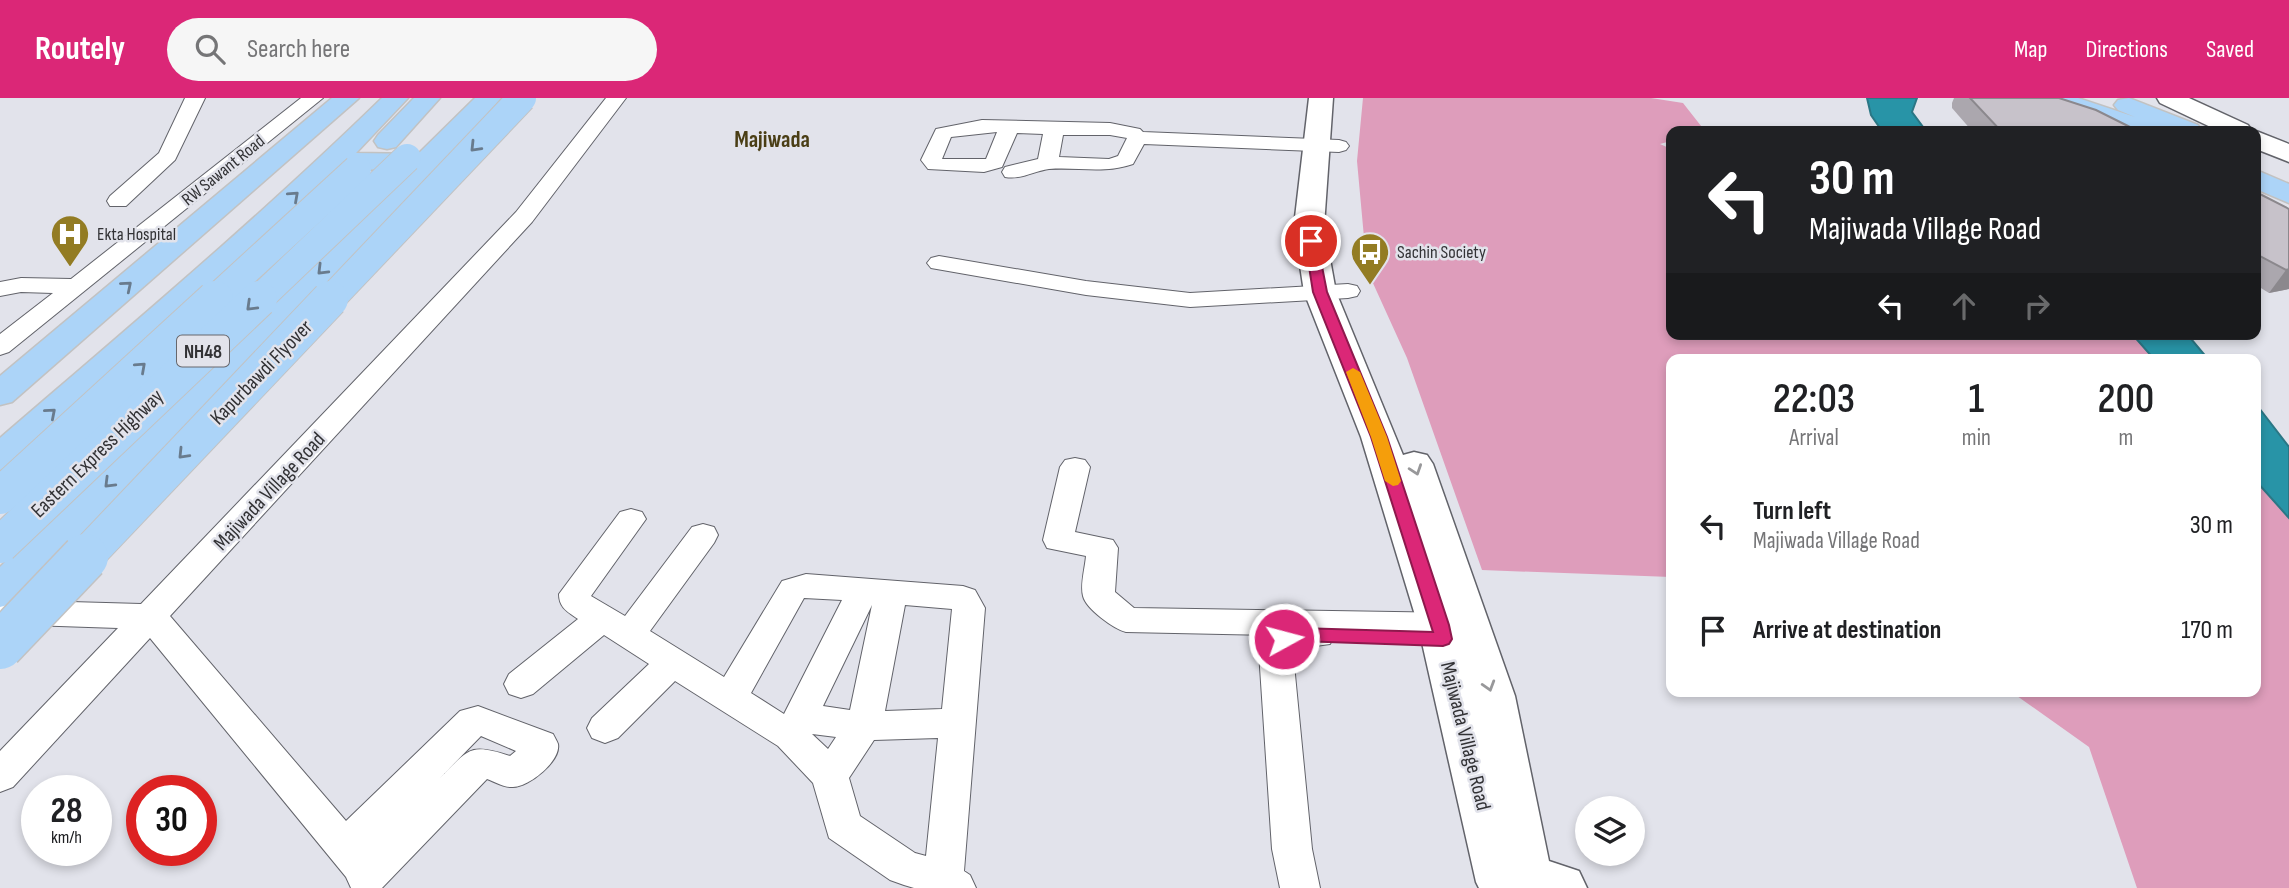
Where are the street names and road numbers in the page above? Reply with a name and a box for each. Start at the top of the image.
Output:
street label: RW Sawant Road [178,131,269,210]
street label: Kapurbawdi Flyover [205,315,318,430]
road number: NH48 [177,336,229,366]
street label: Eastern Express Highway [26,384,169,523]
street label: Majiwada Village Road [208,427,330,556]
street label: Majiwada Village Road [1435,659,1496,813]

